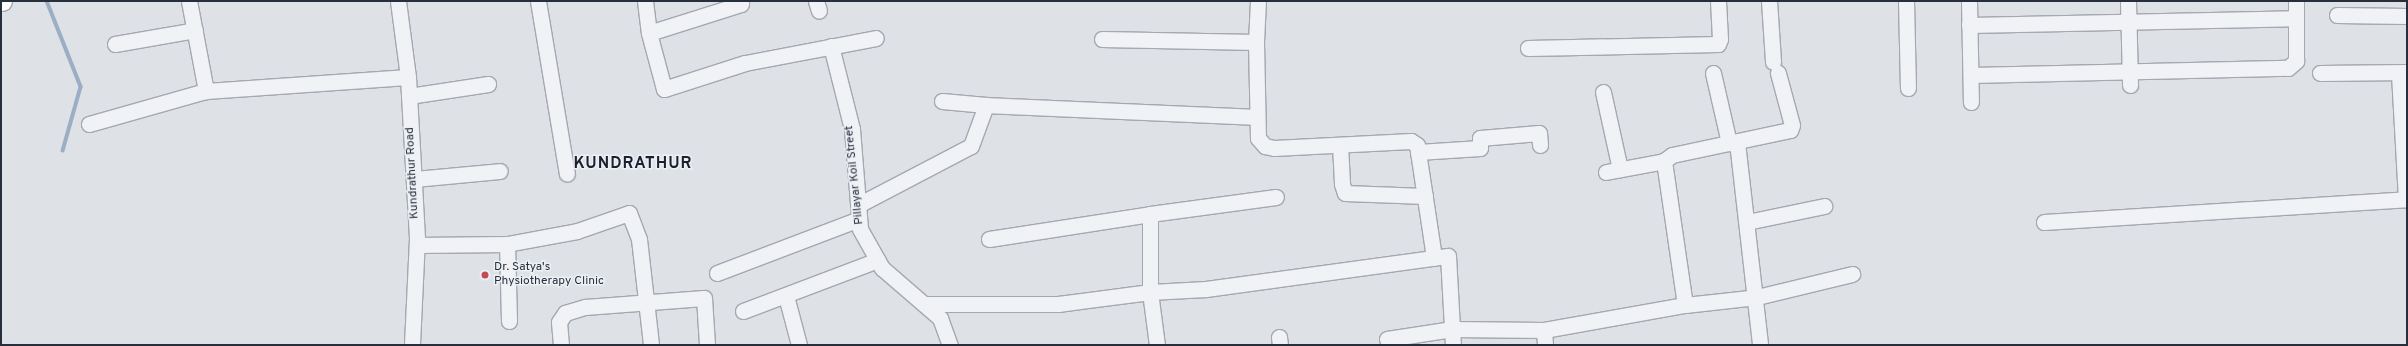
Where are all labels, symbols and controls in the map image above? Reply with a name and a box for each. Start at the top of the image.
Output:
street label: Pillayar Koil Street [843,125,867,225]
street label: Kundrathur Road [403,127,423,219]
district label: KUNDRATHUR [573,154,693,174]
place label: Dr. Satya's Physiotherapy Clinic [494,261,604,289]
marker: Dr. Satya's Physiotherapy Clinic [479,269,491,281]

